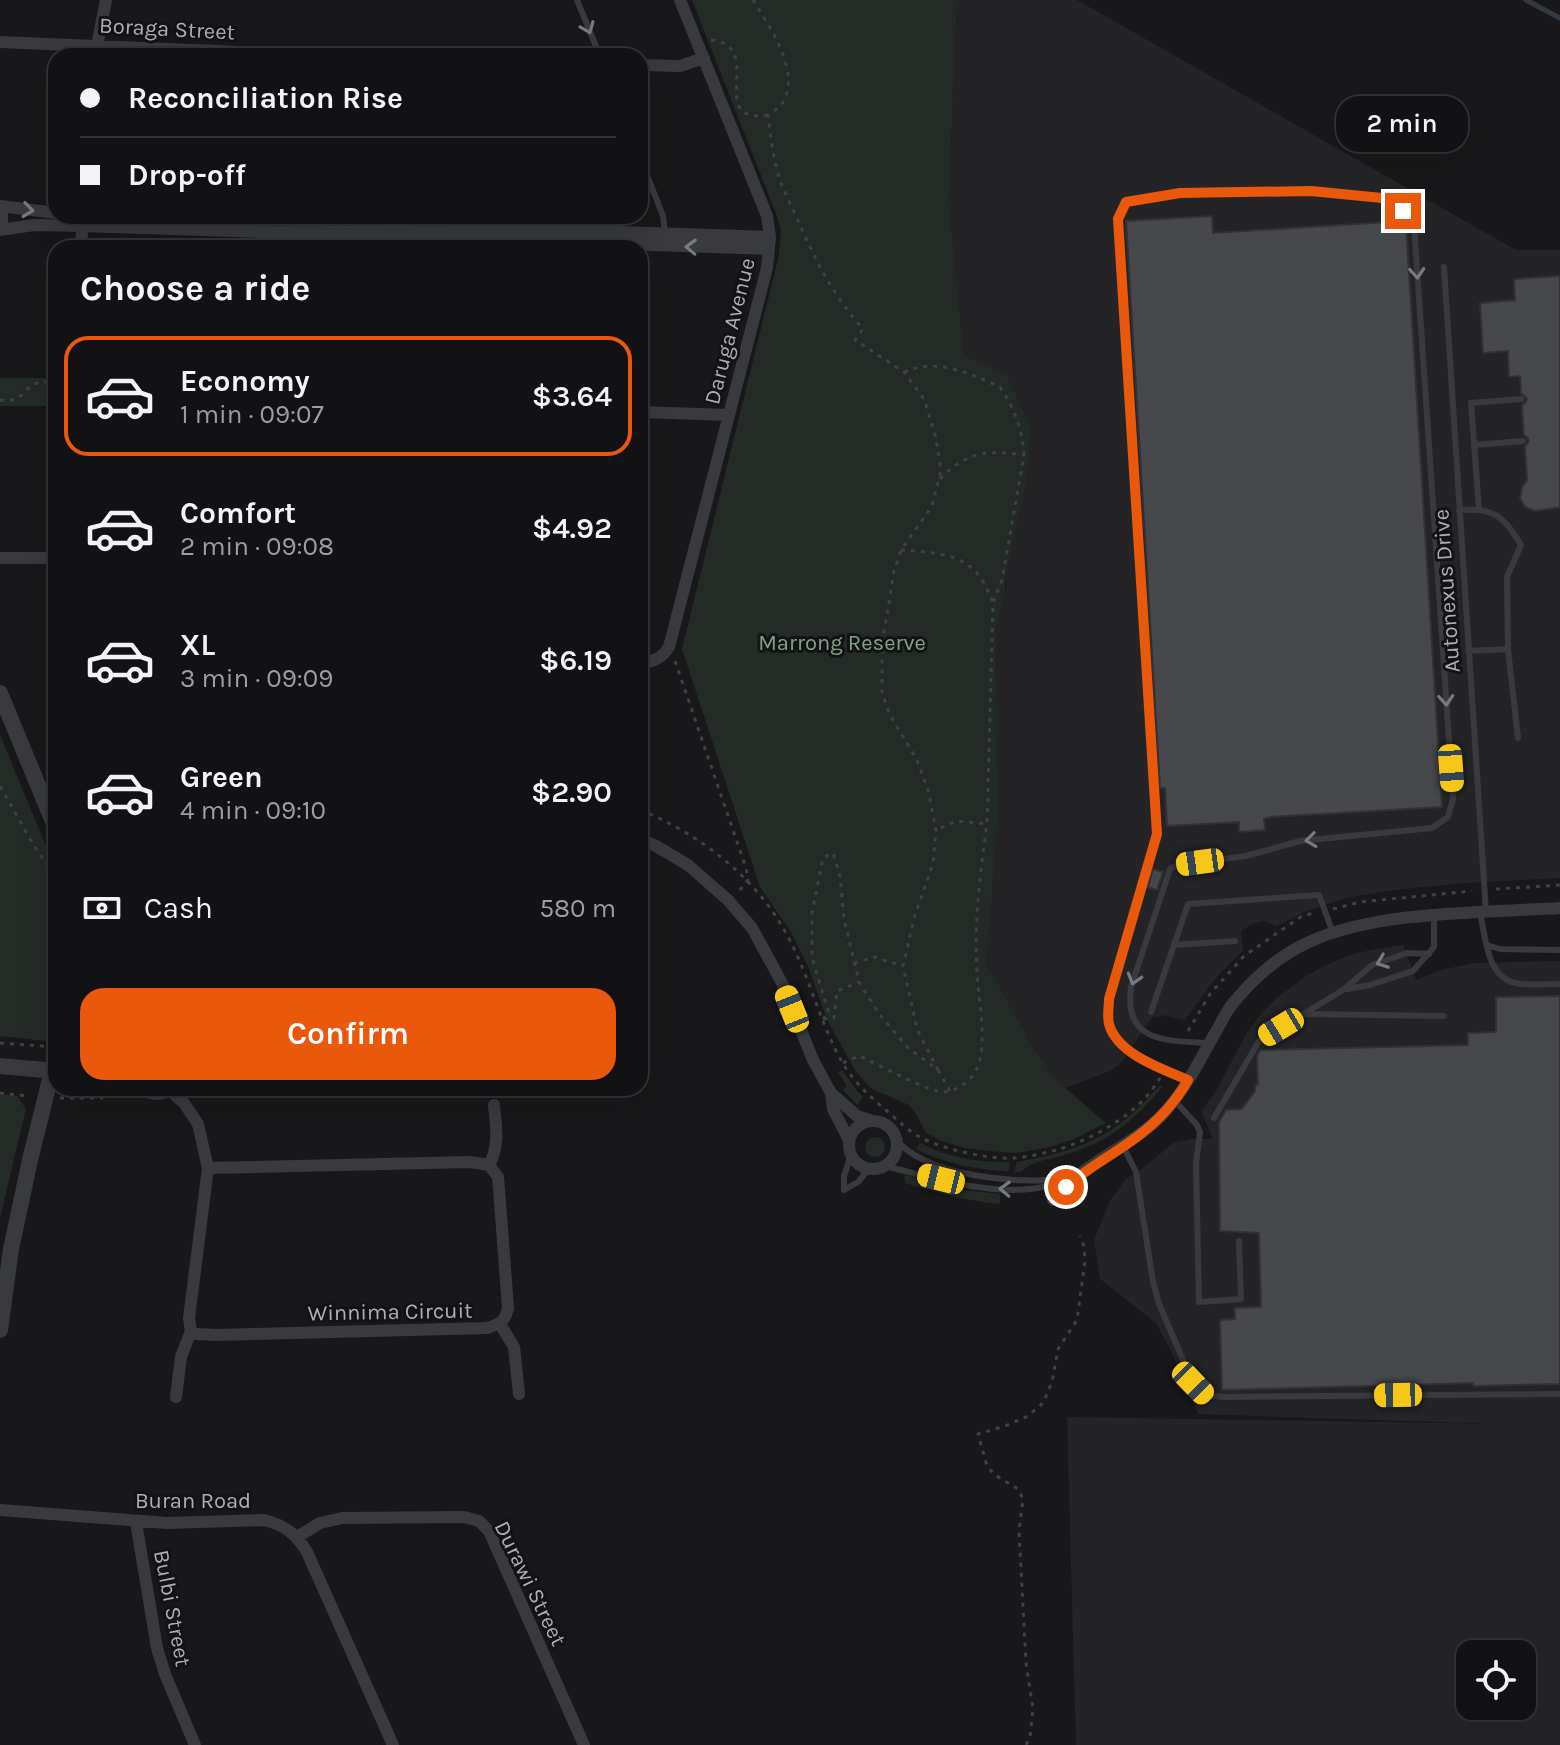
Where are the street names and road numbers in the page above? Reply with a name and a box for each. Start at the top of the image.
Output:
street label: Boraga Street [98,12,235,46]
street label: Daruga Avenue [699,255,761,407]
street label: Autonexus Drive [1428,508,1466,673]
street label: Winnima Circuit [307,1298,473,1326]
street label: Buran Road [135,1488,251,1514]
street label: Durawi Street [489,1517,572,1650]
street label: Bulbi Street [148,1548,196,1669]

